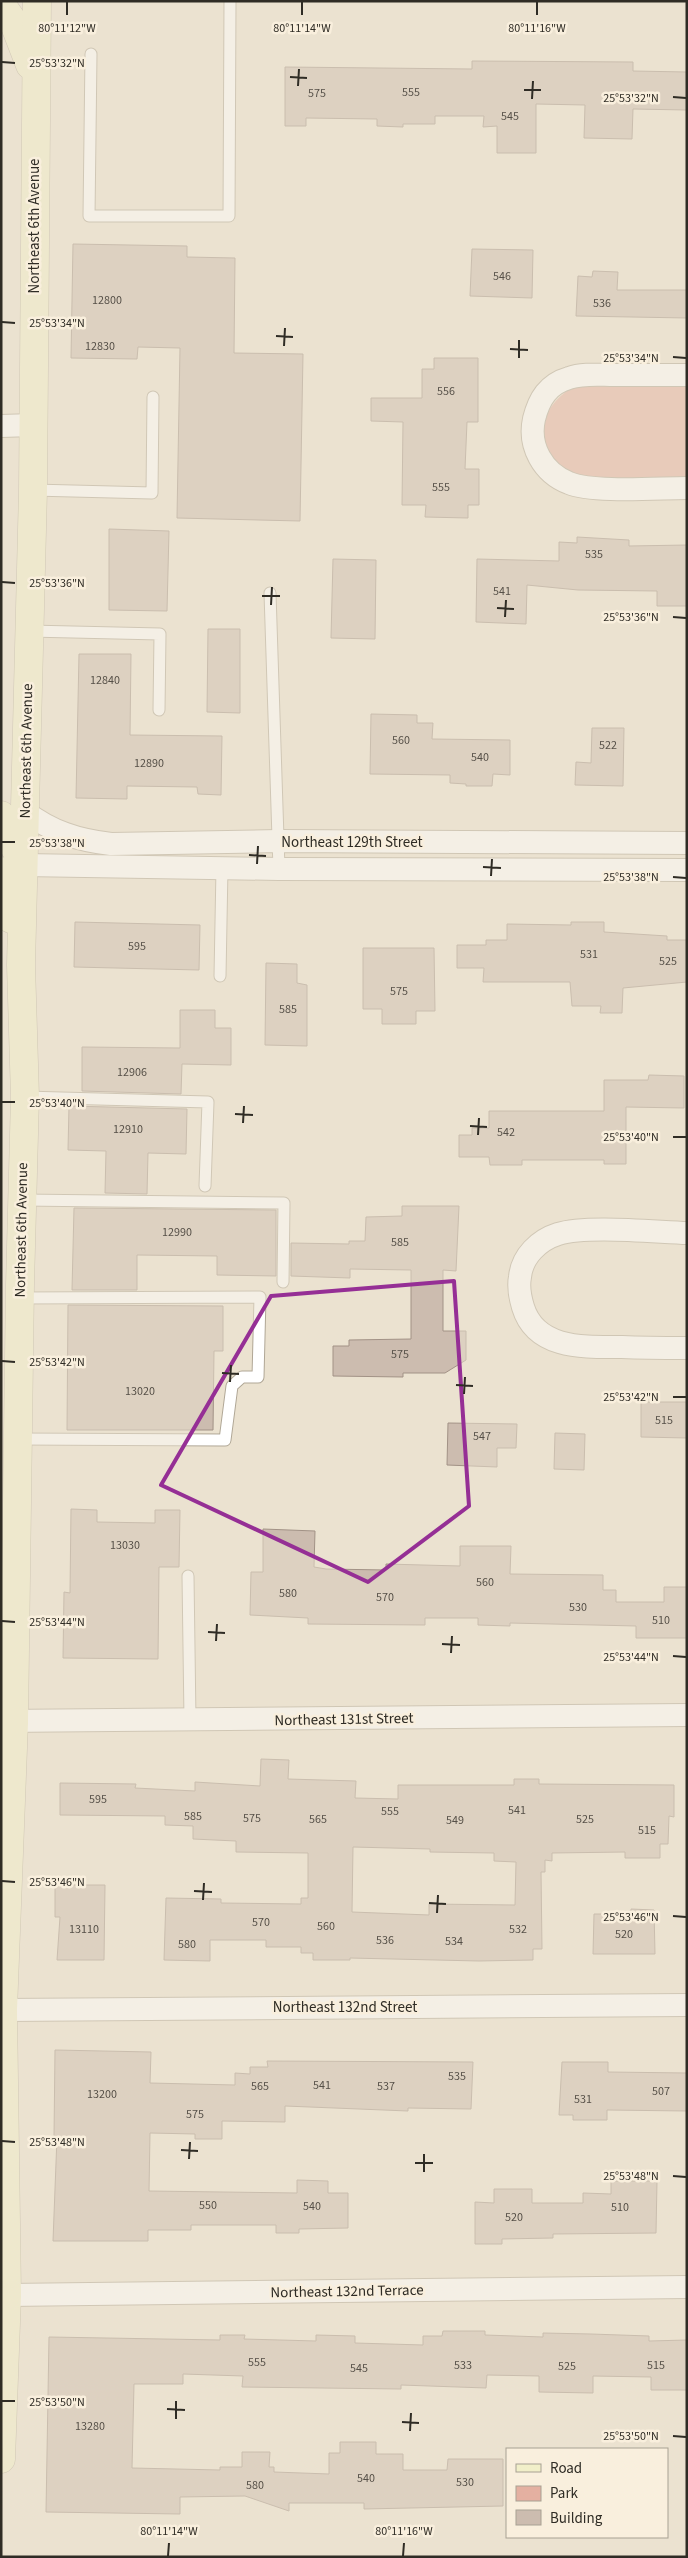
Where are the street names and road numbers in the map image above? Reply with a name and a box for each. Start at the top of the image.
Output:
street label: Northeast 6th Avenue [24,158,45,294]
street label: Northeast 6th Avenue [15,683,38,819]
street label: Northeast 129th Street [281,832,423,853]
street label: Northeast 6th Avenue [10,1162,33,1298]
street label: Northeast 131st Street [274,1708,414,1731]
street label: Northeast 132nd Street [273,1997,417,2018]
street label: Northeast 132nd Terrace [270,2280,424,2303]

